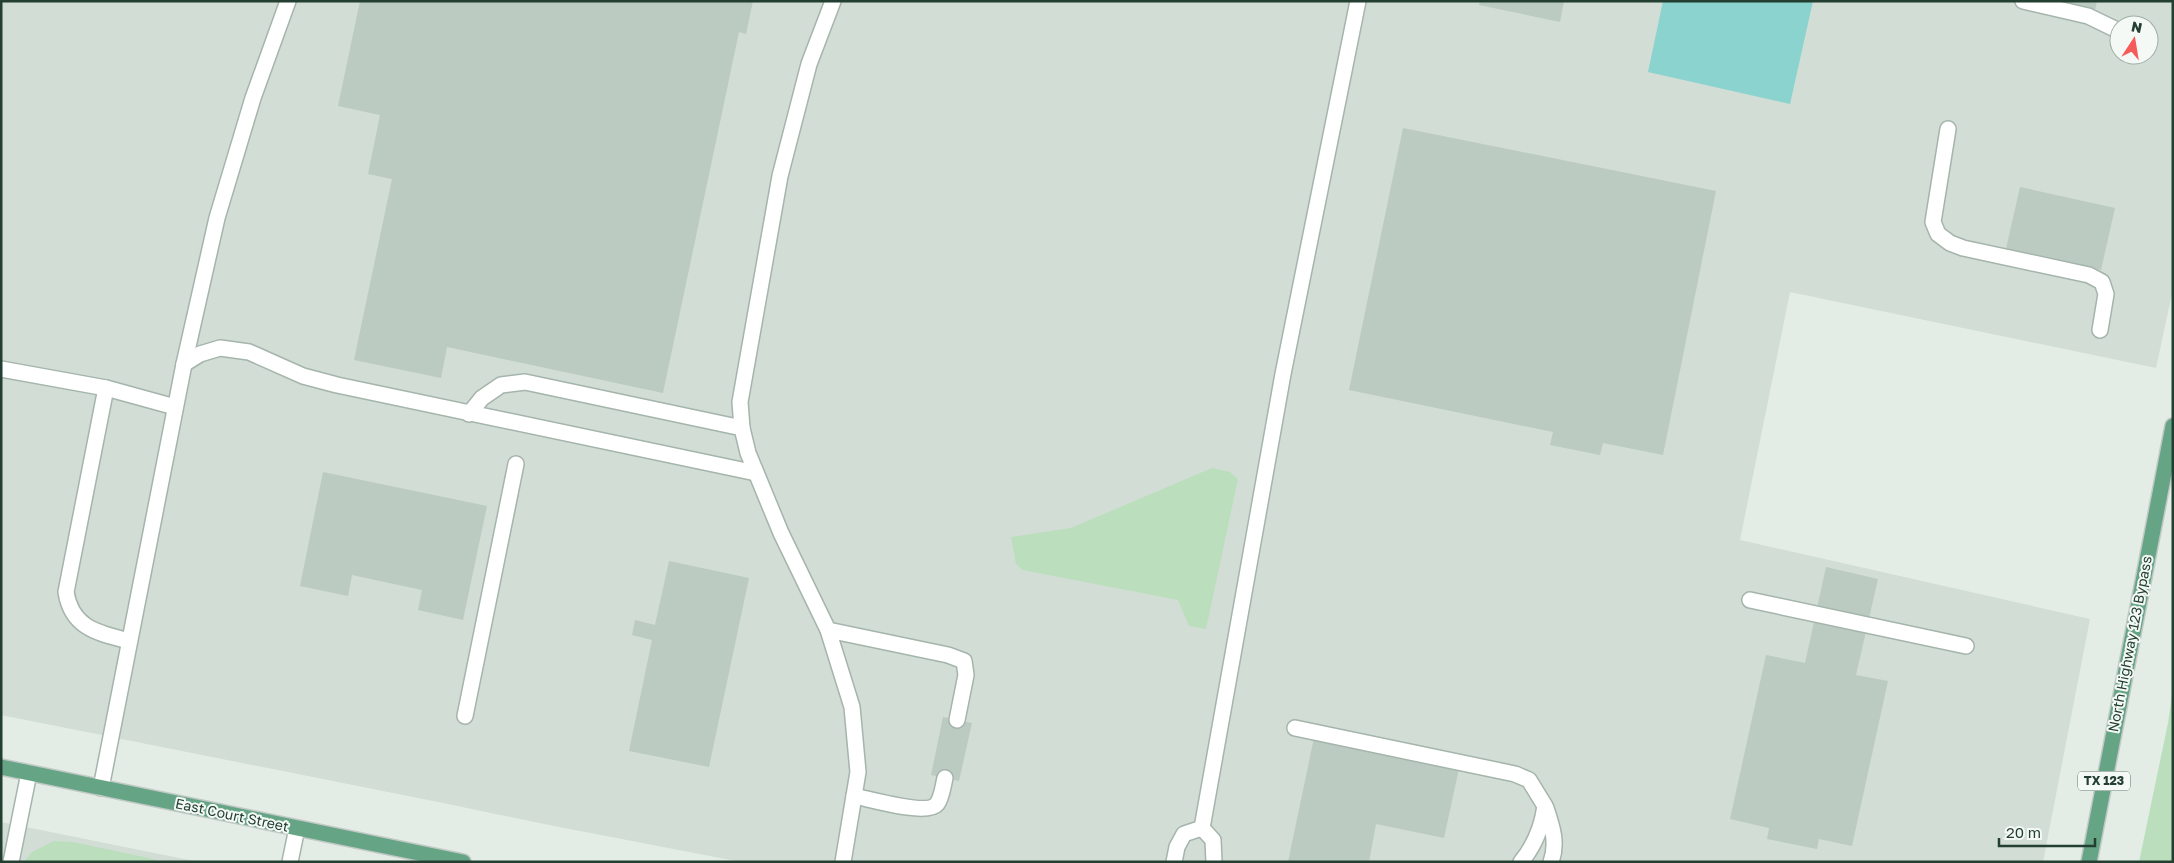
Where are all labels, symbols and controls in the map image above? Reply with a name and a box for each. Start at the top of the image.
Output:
north arrow [2109,15,2159,65]
text: N [2130,17,2144,36]
street label: North Highway 123 Bypass [2104,554,2155,733]
road number: TX 123 [2078,771,2130,790]
street label: East Court Street [174,794,290,835]
scale bar [1999,816,2095,848]
text: 20 m [2006,823,2041,841]

